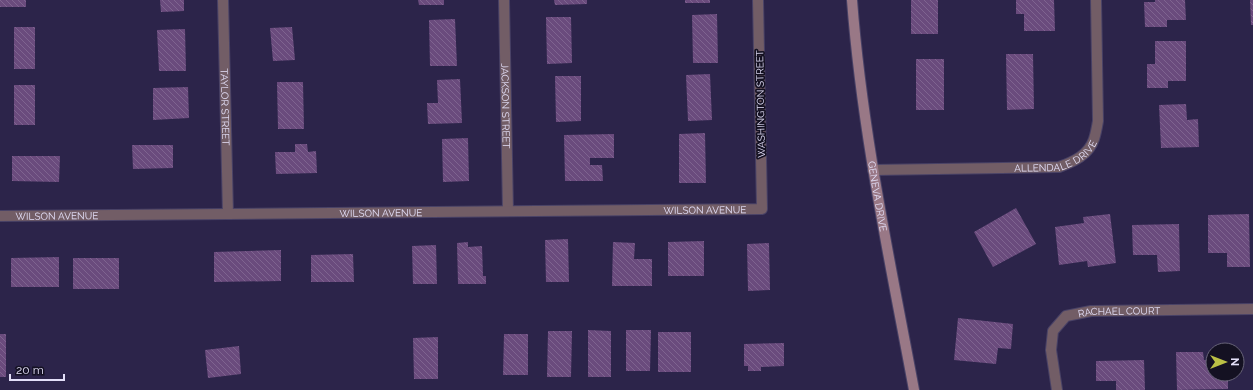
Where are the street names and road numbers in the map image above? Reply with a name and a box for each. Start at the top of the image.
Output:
street label: WASHINGTON STREET [754,50,767,158]
street label: JACKSON STREET [499,63,512,149]
street label: TAYLOR STREET [219,68,231,146]
street label: ALLENDALE DRIVE [1014,139,1099,174]
street label: GENEVA DRIVE [866,160,889,232]
street label: WILSON AVENUE [664,204,746,216]
street label: WILSON AVENUE [340,207,422,219]
street label: WILSON AVENUE [16,210,98,222]
street label: RACHAEL COURT [1077,305,1161,319]

